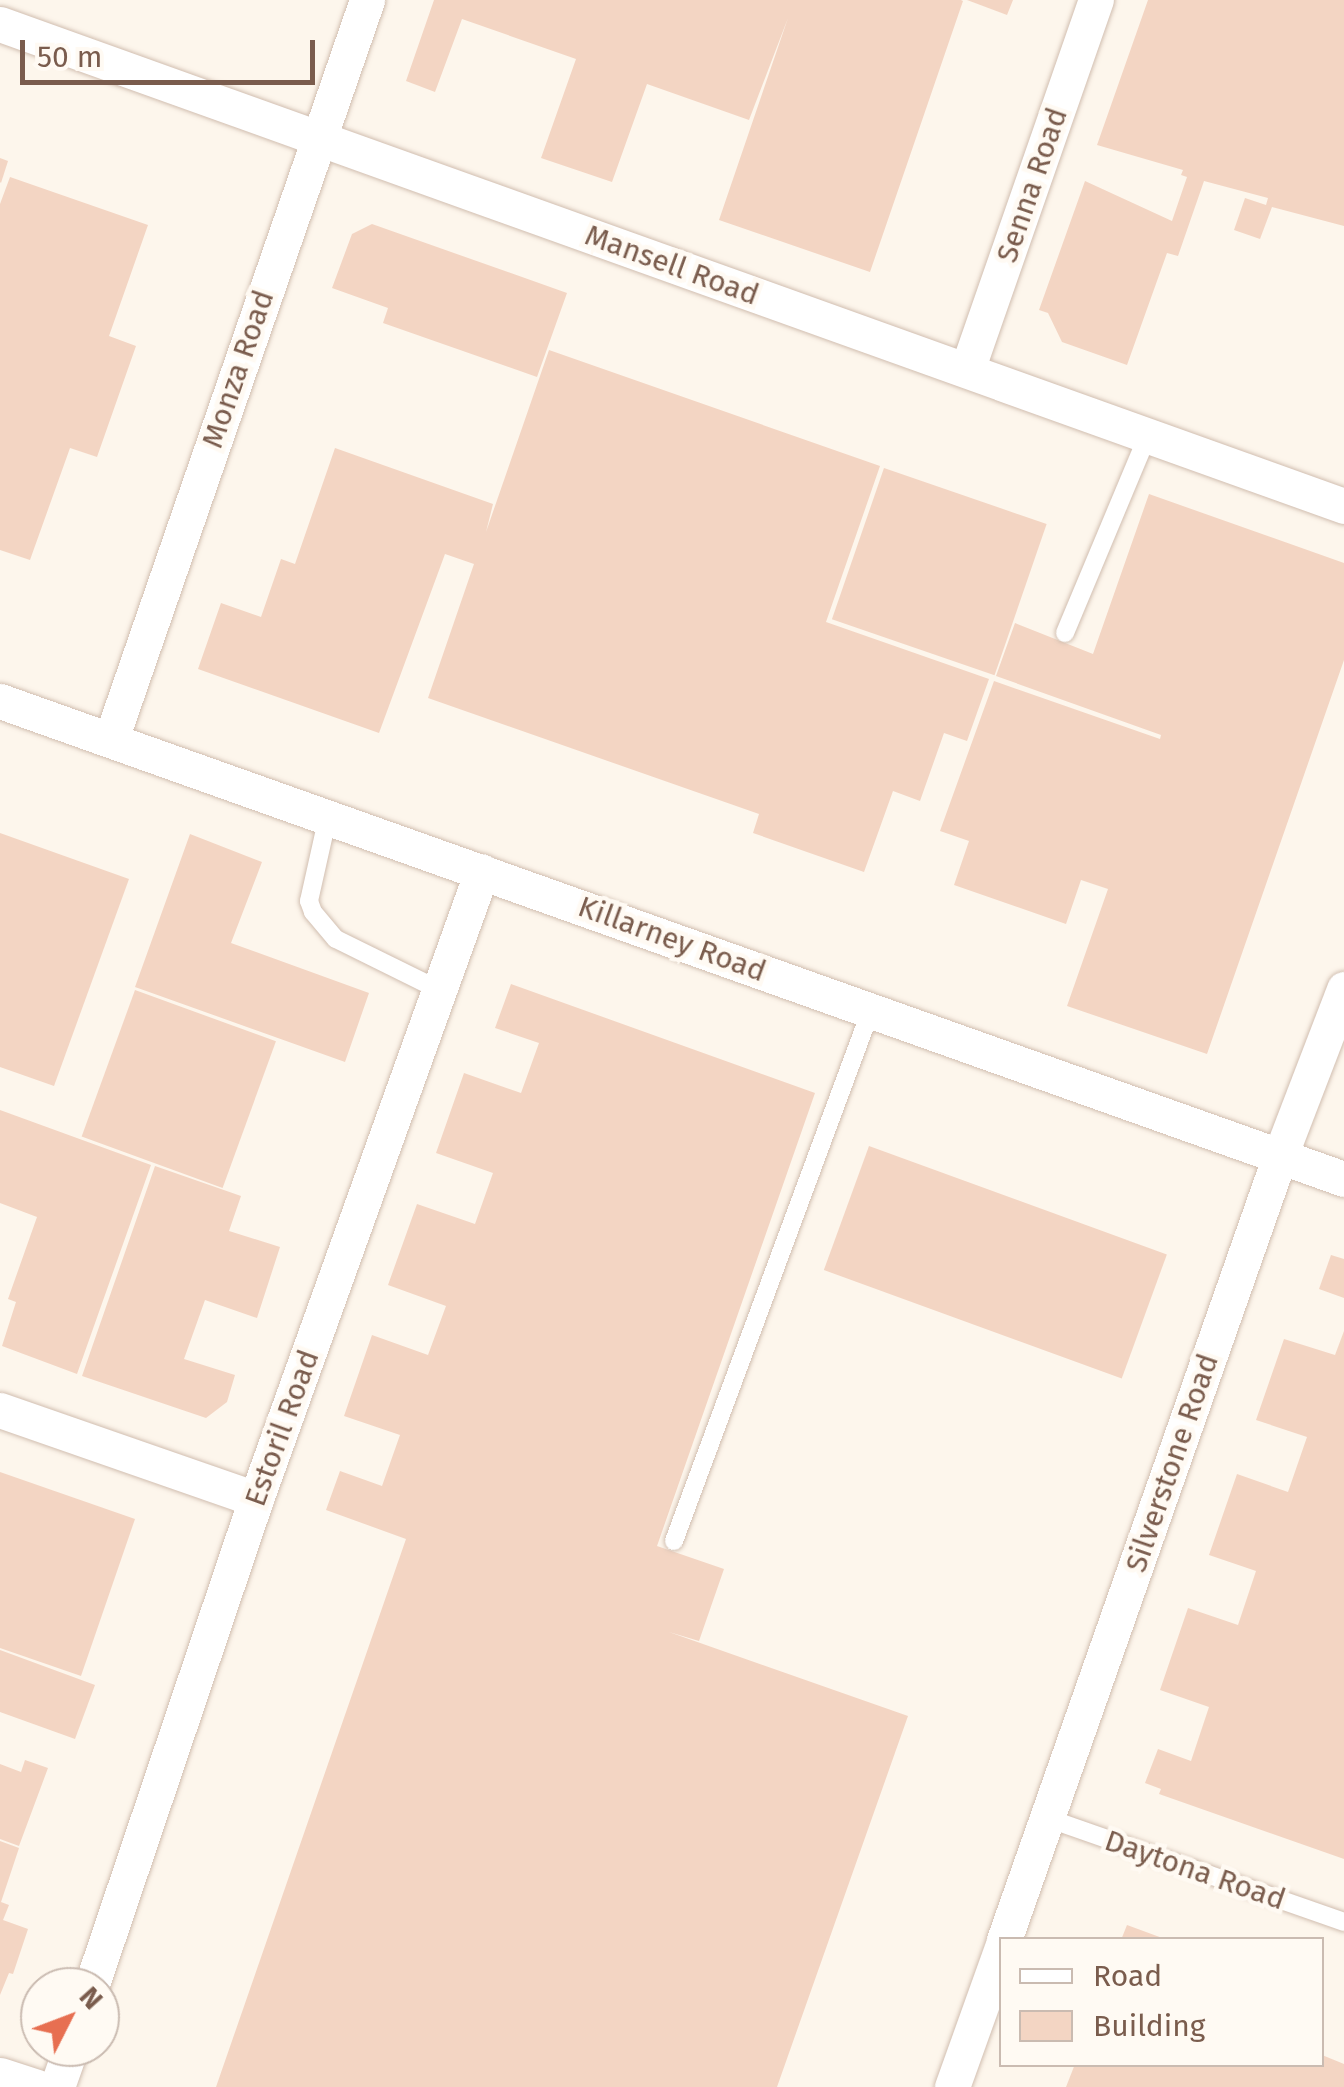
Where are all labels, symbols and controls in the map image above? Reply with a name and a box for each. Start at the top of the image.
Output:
scale bar [25,20,320,82]
text: 50 m [37,39,102,75]
street label: Senna Road [989,103,1075,267]
street label: Mansell Road [580,217,764,313]
street label: Monza Road [194,285,282,453]
street label: Killarney Road [573,888,771,990]
street label: Estoril Road [237,1345,327,1511]
street label: Silverstone Road [1118,1349,1226,1577]
street label: Daytona Road [1100,1822,1290,1918]
legend [999,1937,1324,2067]
text: Road [1093,1958,1162,1994]
north arrow [20,1967,120,2067]
text: N [73,1980,110,2016]
text: Building [1093,2008,1205,2044]

